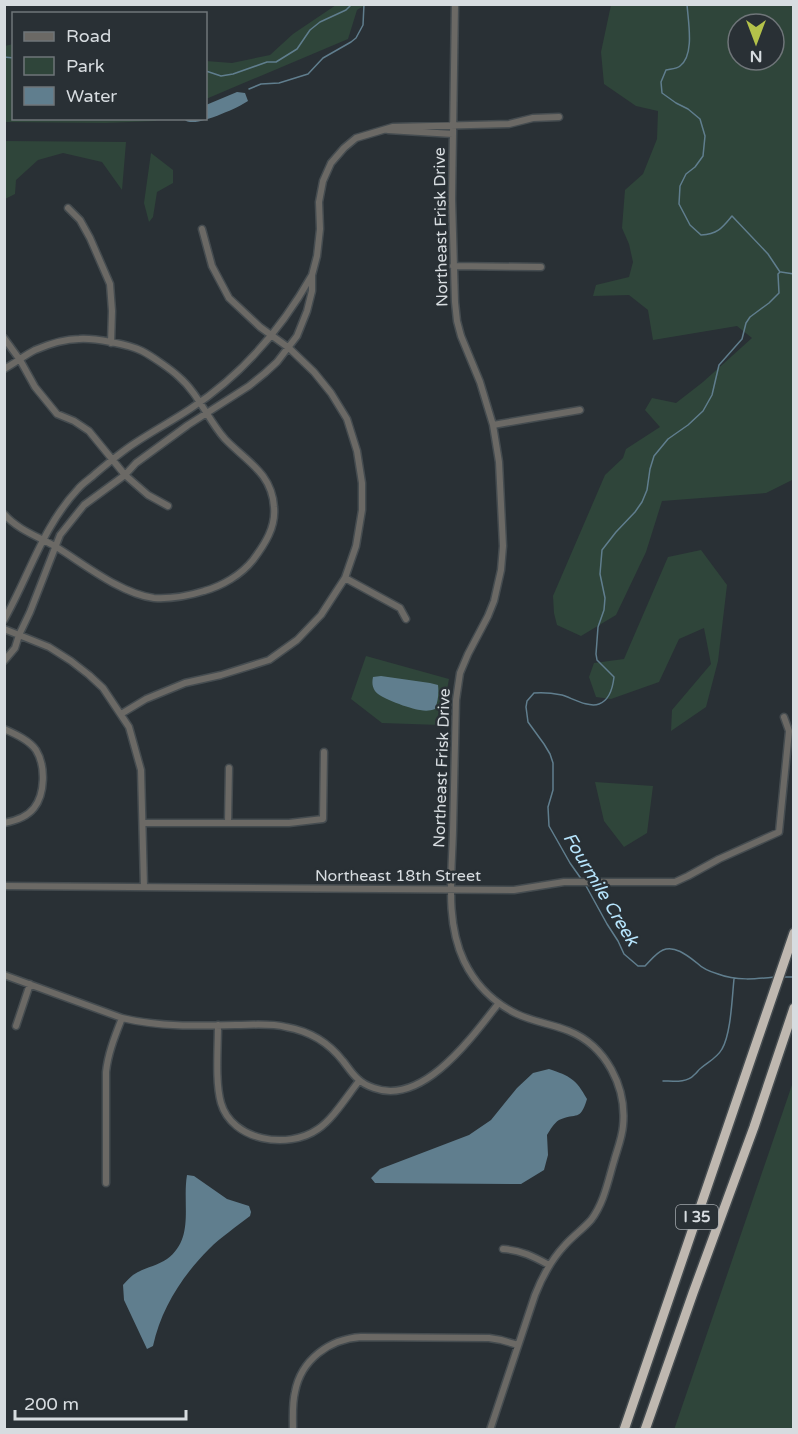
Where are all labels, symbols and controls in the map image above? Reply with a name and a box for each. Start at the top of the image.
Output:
legend [12,12,207,120]
north arrow [726,12,786,72]
text: Road [66,25,111,47]
text: N [750,46,762,66]
text: Park [66,55,105,77]
text: Water [66,85,117,107]
street label: Northeast Frisk Drive [430,147,452,307]
street label: Northeast Frisk Drive [429,688,455,848]
water label: Fourmile Creek [558,828,644,951]
street label: Northeast 18th Street [315,866,481,886]
road number: I 35 [676,1205,718,1229]
scale bar [15,1383,186,1421]
text: 200 m [24,1393,79,1415]

